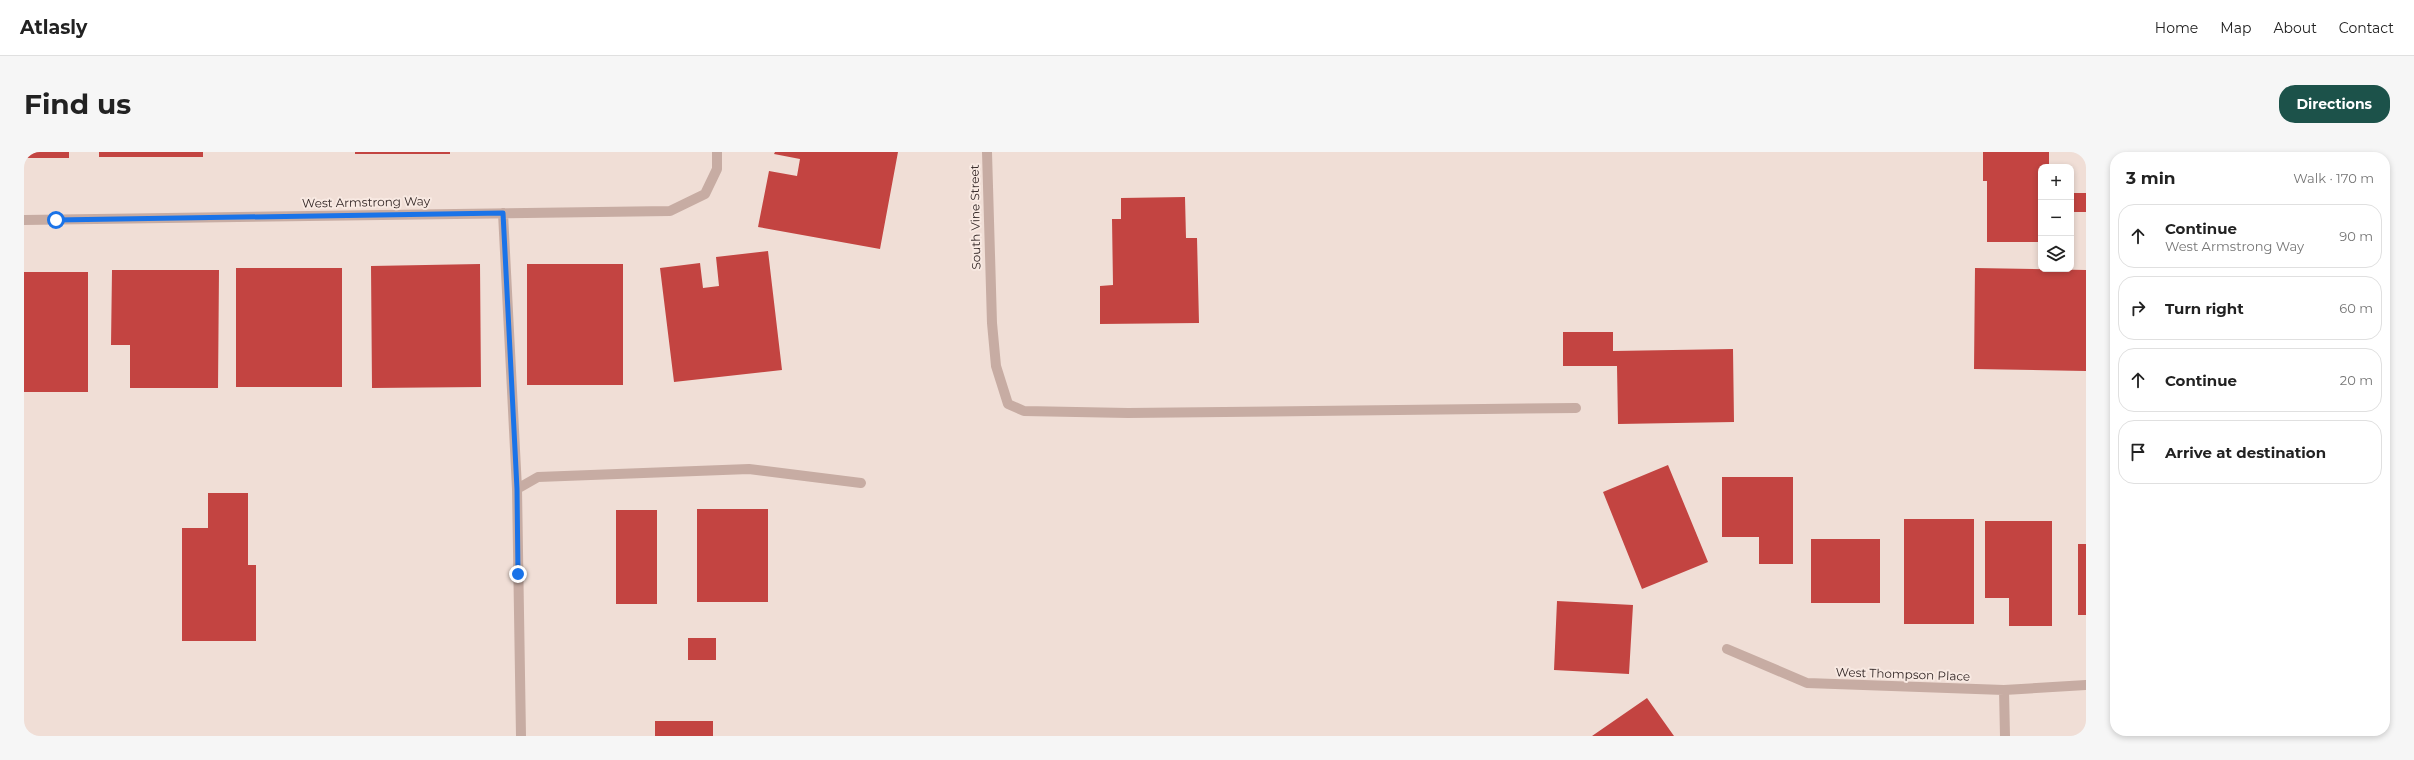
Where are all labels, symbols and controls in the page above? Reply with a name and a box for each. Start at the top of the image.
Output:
text: Atlasly [20,16,87,39]
text: Home [2155,19,2198,37]
text: Map [2220,19,2251,37]
text: About [2273,19,2317,37]
text: Contact [2339,19,2394,37]
button: Directions [2279,85,2390,123]
text: Find us [24,87,131,121]
street label: South Vine Street [967,164,983,270]
map controls [2038,164,2074,272]
button: + [2038,164,2074,200]
text: 3 min [2126,168,2176,188]
text: Walk · 170 m [2293,170,2374,186]
street label: West Armstrong Way [302,193,431,211]
button: − [2038,200,2074,236]
route start [47,211,65,229]
text: Continue [2165,219,2237,238]
icon: ahead [2127,225,2149,247]
text: 90 m [2339,228,2373,244]
button: layers [2038,236,2074,272]
text: West Armstrong Way [2165,238,2304,254]
icon: right [2127,297,2149,319]
text: Turn right [2165,299,2244,318]
text: 60 m [2339,300,2373,316]
icon: ahead [2127,369,2149,391]
text: Continue [2165,371,2237,390]
text: 20 m [2340,372,2373,388]
icon: arrive [2127,441,2149,463]
text: Arrive at destination [2165,443,2326,462]
route end [509,565,527,583]
street label: West Thompson Place [1835,664,1971,684]

